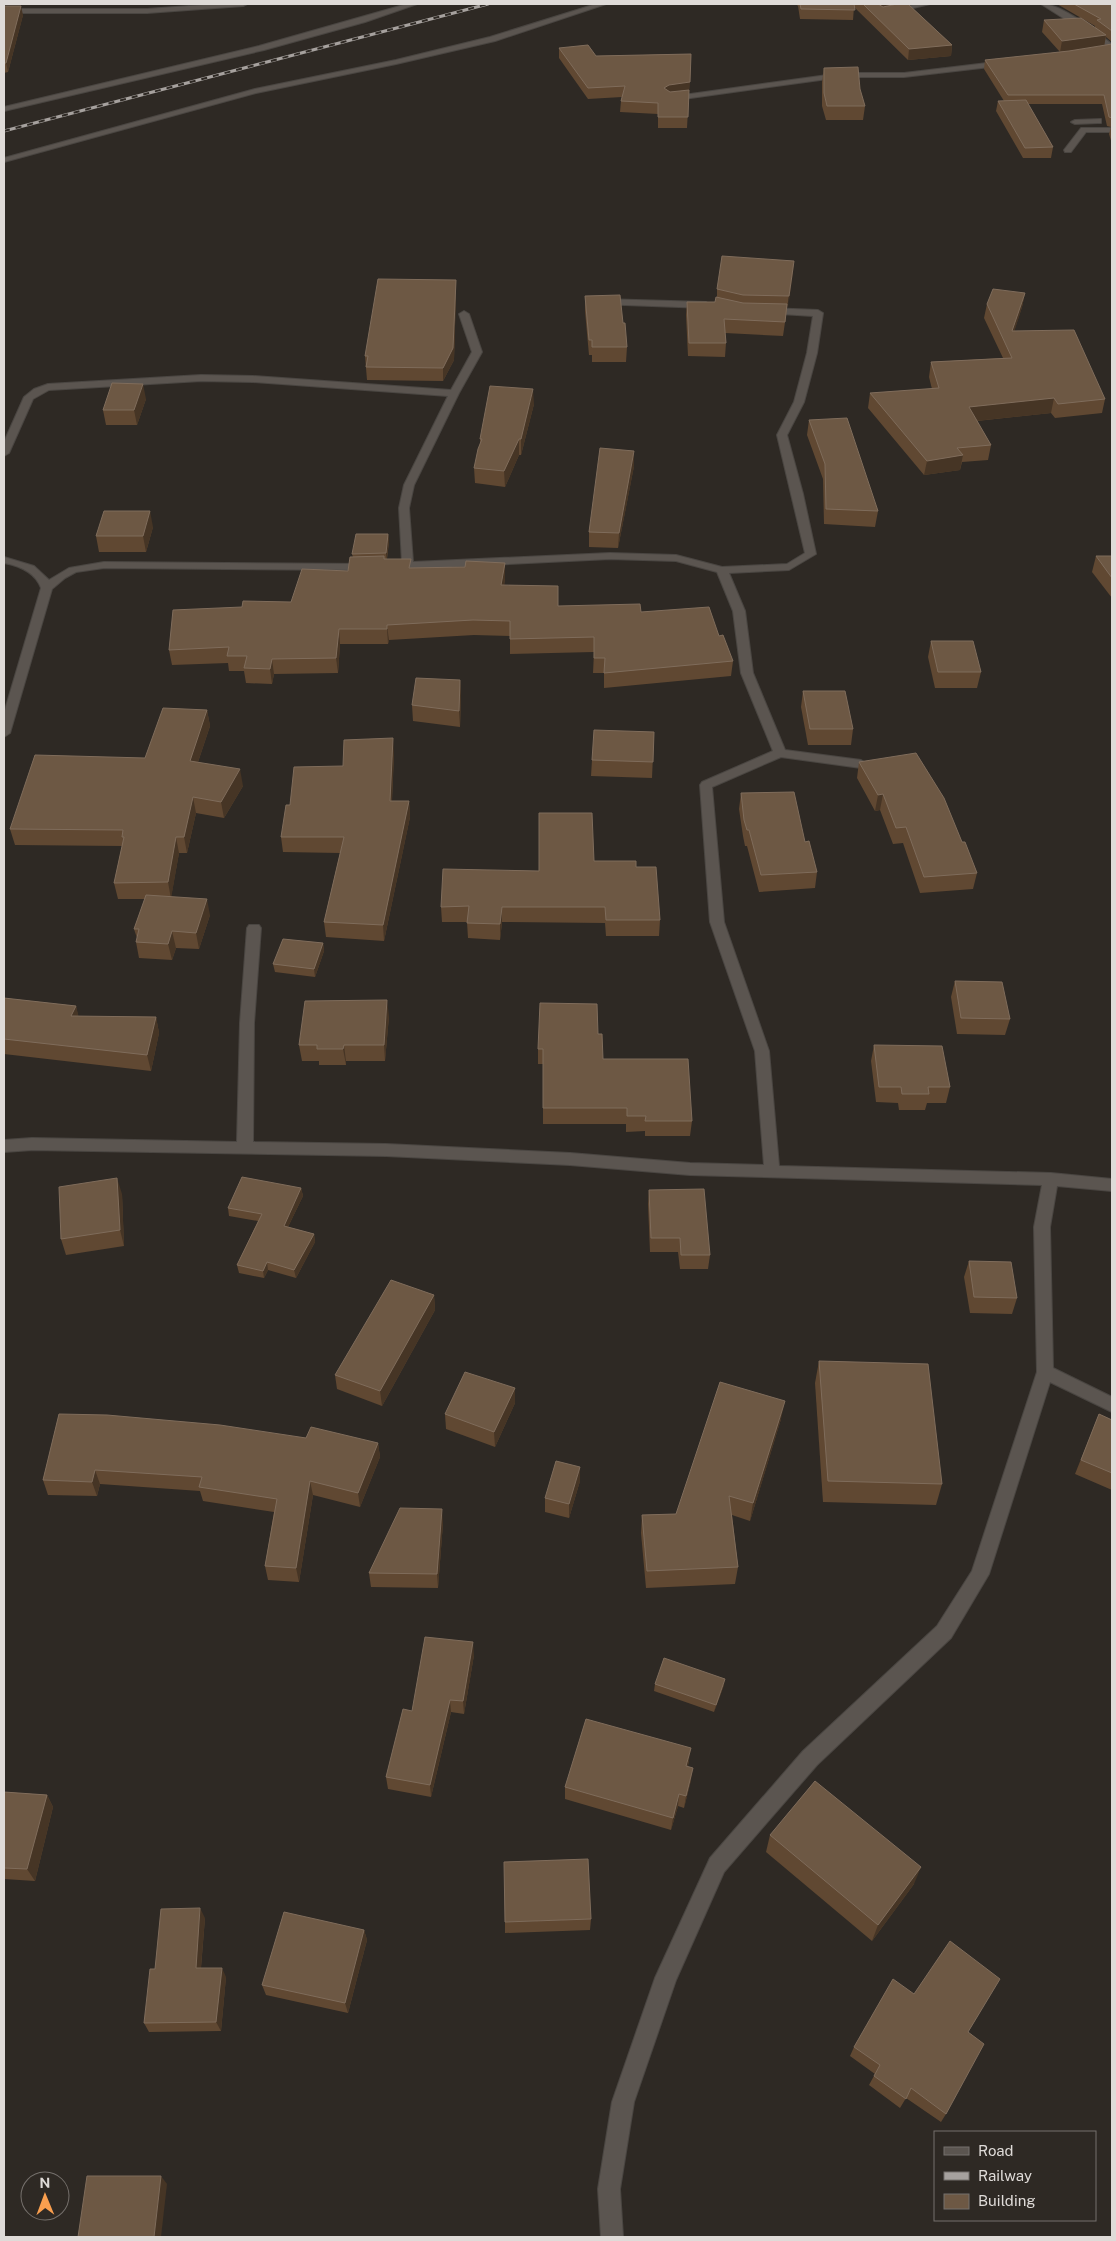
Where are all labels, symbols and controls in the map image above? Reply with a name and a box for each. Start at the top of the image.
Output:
legend [934,2131,1096,2221]
text: Road [978,2142,1014,2159]
text: Railway [978,2167,1032,2184]
north arrow [20,2171,70,2221]
text: N [39,2175,50,2191]
text: Building [978,2192,1036,2209]

